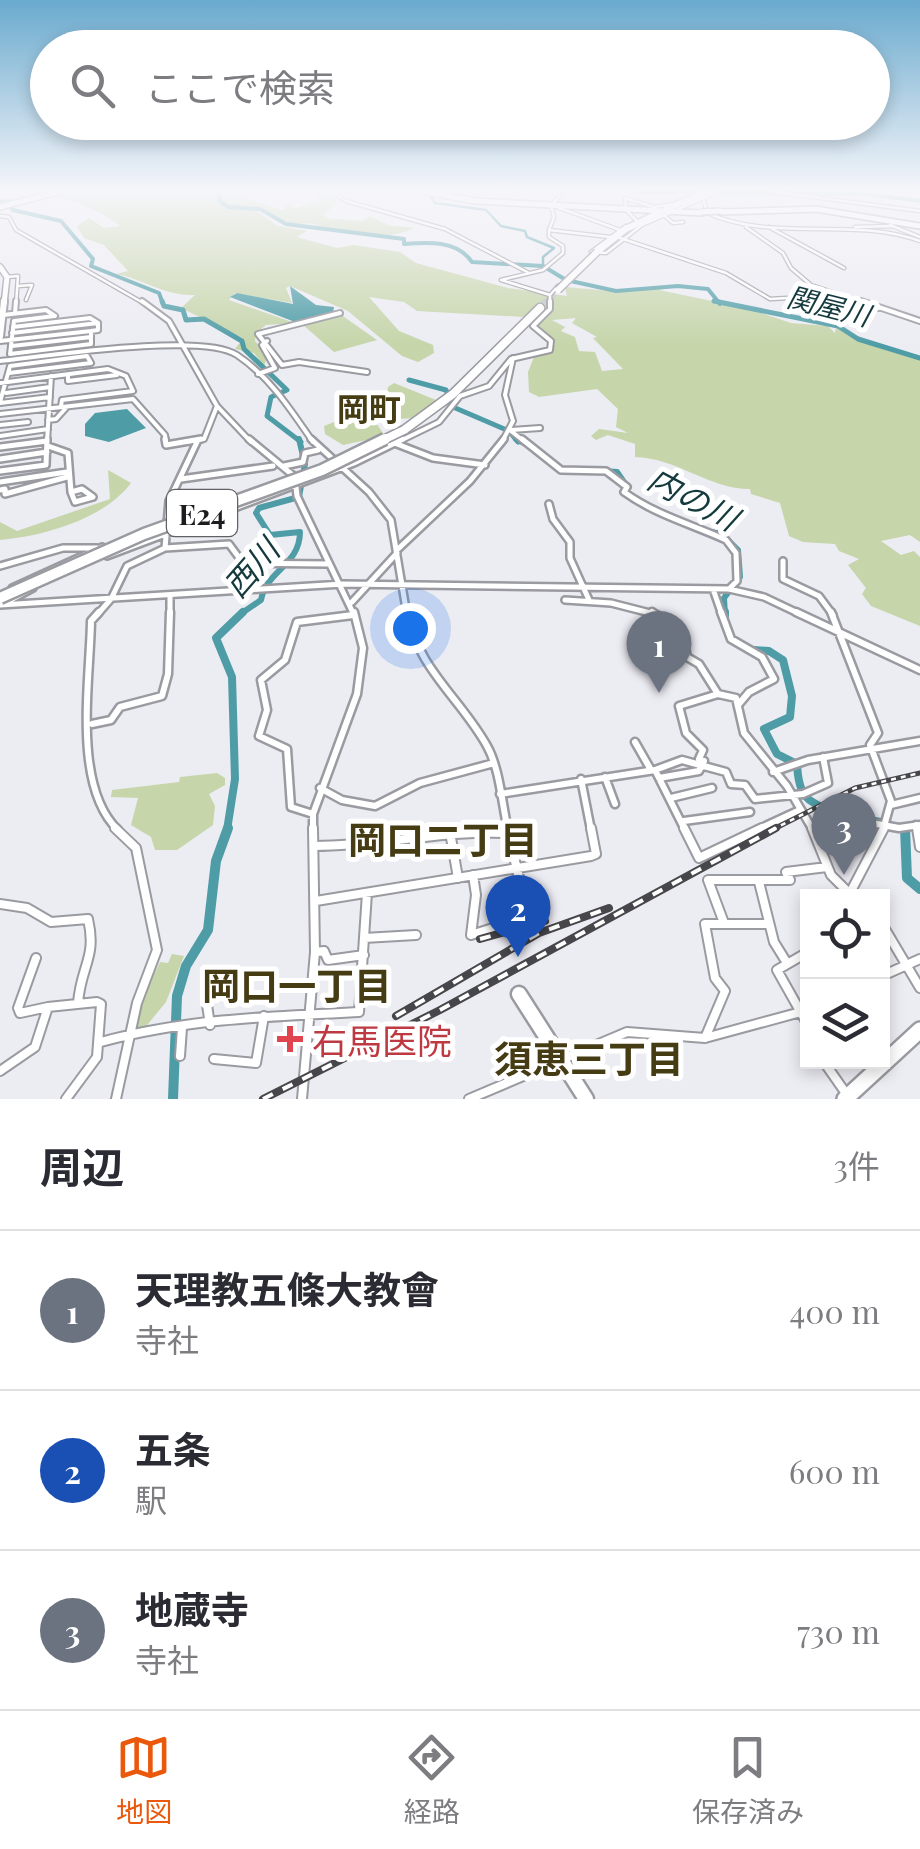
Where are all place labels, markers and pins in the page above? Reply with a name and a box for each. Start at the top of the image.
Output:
pin: 1 [626,610,692,693]
pin: 3 [812,792,876,875]
pin: 2 [486,874,550,957]
place label: 右馬医院 [312,1016,452,1063]
marker: 右馬医院 [277,1026,303,1052]

